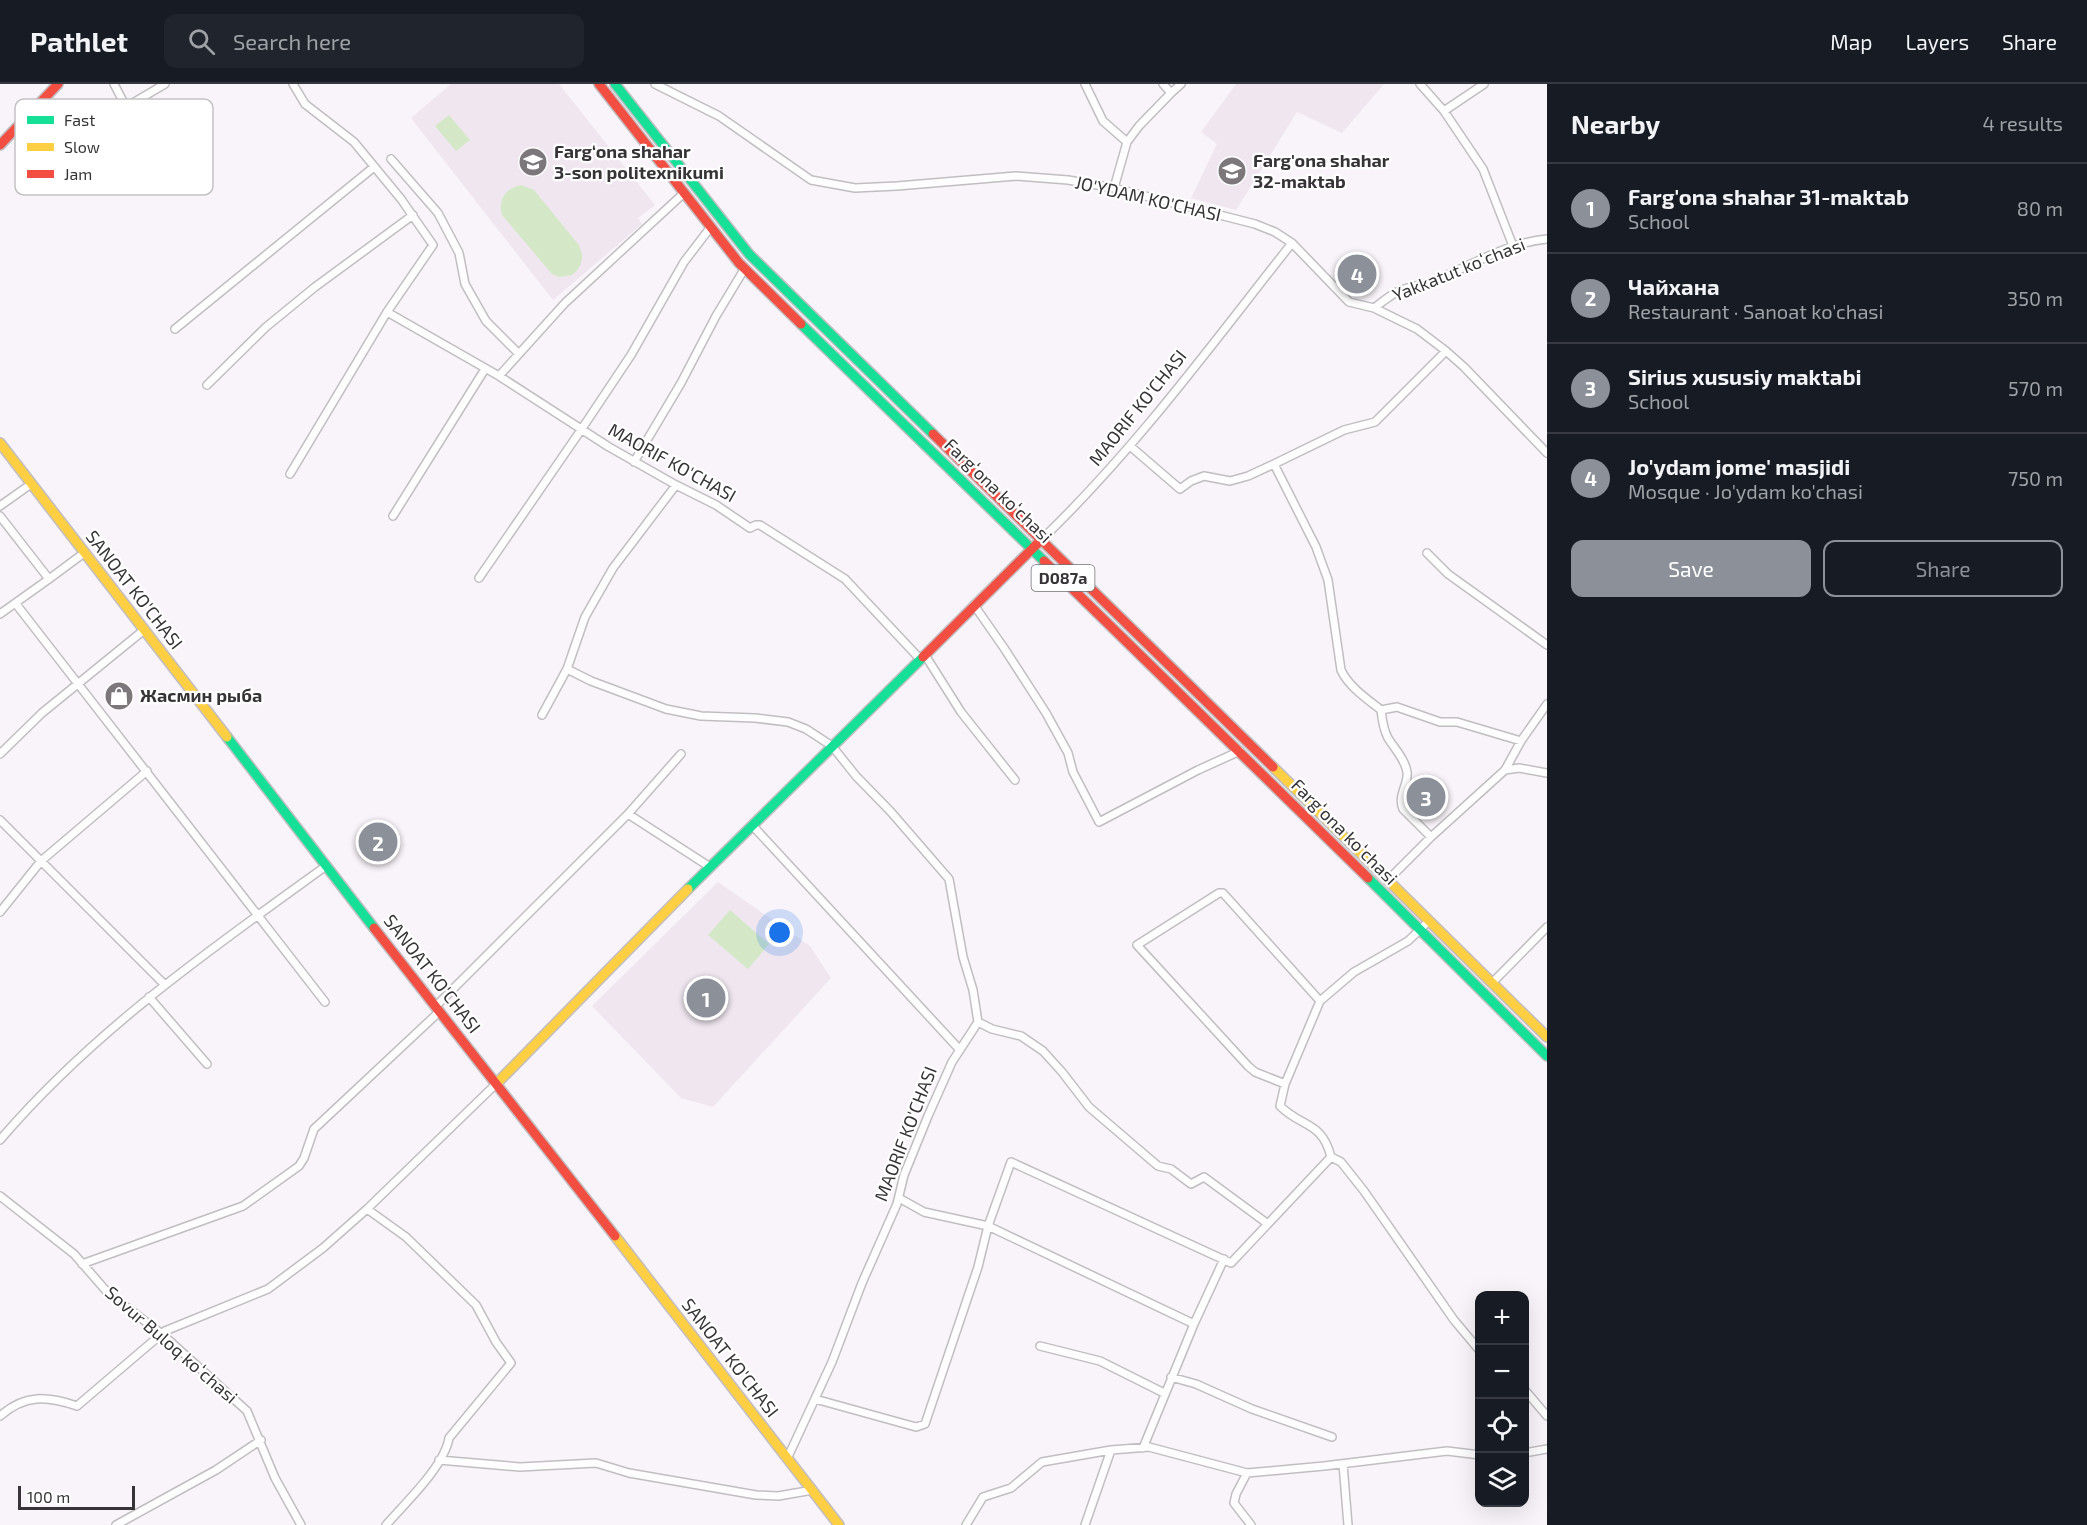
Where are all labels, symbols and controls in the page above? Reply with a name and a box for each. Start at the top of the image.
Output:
search box [164,14,584,68]
text: Pathlet [30,24,128,58]
icon: search [185,25,218,58]
text: Search here [233,28,351,54]
text: Map [1830,29,1872,54]
text: Layers [1905,29,1969,54]
text: Share [2002,29,2057,54]
legend [15,99,213,195]
text: Nearby [1571,108,1660,139]
text: Fast [64,110,95,129]
text: 4 results [1983,111,2063,135]
text: Slow [64,137,100,156]
place label: Farg‘ona shahar 3-son politexnikumi [554,140,724,183]
school or university icon: Farg‘ona shahar 3-son politexnikumi [517,146,549,178]
place label: Farg'ona shahar 32-maktab [1253,149,1390,192]
school or university icon: Farg'ona shahar 32-maktab [1216,155,1248,187]
text: Jam [64,164,92,183]
street label: JO'YDAM KO'CHASI [1073,171,1223,226]
text: Farg'ona shahar 31-maktab [1628,183,1909,209]
text: 1 [1586,196,1595,220]
text: 80 m [2017,196,2063,220]
text: School [1628,209,1689,233]
street label: Yakkatut koʻchasi [1389,232,1528,306]
pin: 4 [1338,252,1376,297]
text: Чайхана [1628,273,1720,299]
text: 2 [1585,286,1596,310]
text: 350 m [2007,286,2063,310]
text: Restaurant · Sanoat ko'chasi [1628,299,1883,323]
street label: MAORIF KO'CHASI [1084,345,1191,470]
text: Sirius xususiy maktabi [1628,363,1862,389]
text: 3 [1585,376,1596,400]
text: 570 m [2008,376,2063,400]
text: School [1628,389,1689,413]
street label: MAORIF KO'CHASI [605,418,740,506]
street label: Fargʻona koʻchasi [940,433,1057,547]
text: Jo'ydam jome' masjidi [1628,453,1850,479]
text: 4 [1584,466,1597,490]
text: 750 m [2008,466,2063,490]
text: Mosque · Jo'ydam ko'chasi [1628,479,1863,503]
street label: SANOAT KO'CHASI [82,526,188,653]
button: Save [1571,540,1811,597]
button: Share [1823,540,2063,597]
road number: D087a [1032,565,1094,591]
shop icon: Жасмин рыба [103,680,135,712]
place label: Жасмин рыба [140,684,262,706]
street label: Fargʻona koʻchasi [1287,774,1402,889]
pin: 3 [1406,774,1446,820]
pin: 2 [358,820,398,864]
street label: SANOAT KO'CHASI [380,910,486,1037]
your location [765,918,794,947]
pin: 1 [686,976,726,1020]
street label: MAORIF KO'CHASI [869,1063,941,1204]
street label: Sovur Buloq koʻchasi [101,1281,242,1408]
map controls [1475,1291,1529,1507]
button: + [1475,1291,1529,1345]
street label: SANOAT KO'CHASI [678,1294,784,1421]
button: − [1475,1345,1529,1399]
button: locate [1475,1399,1529,1453]
button: layers [1475,1453,1529,1507]
scale bar [18,1483,135,1510]
text: 100 m [27,1487,70,1506]

